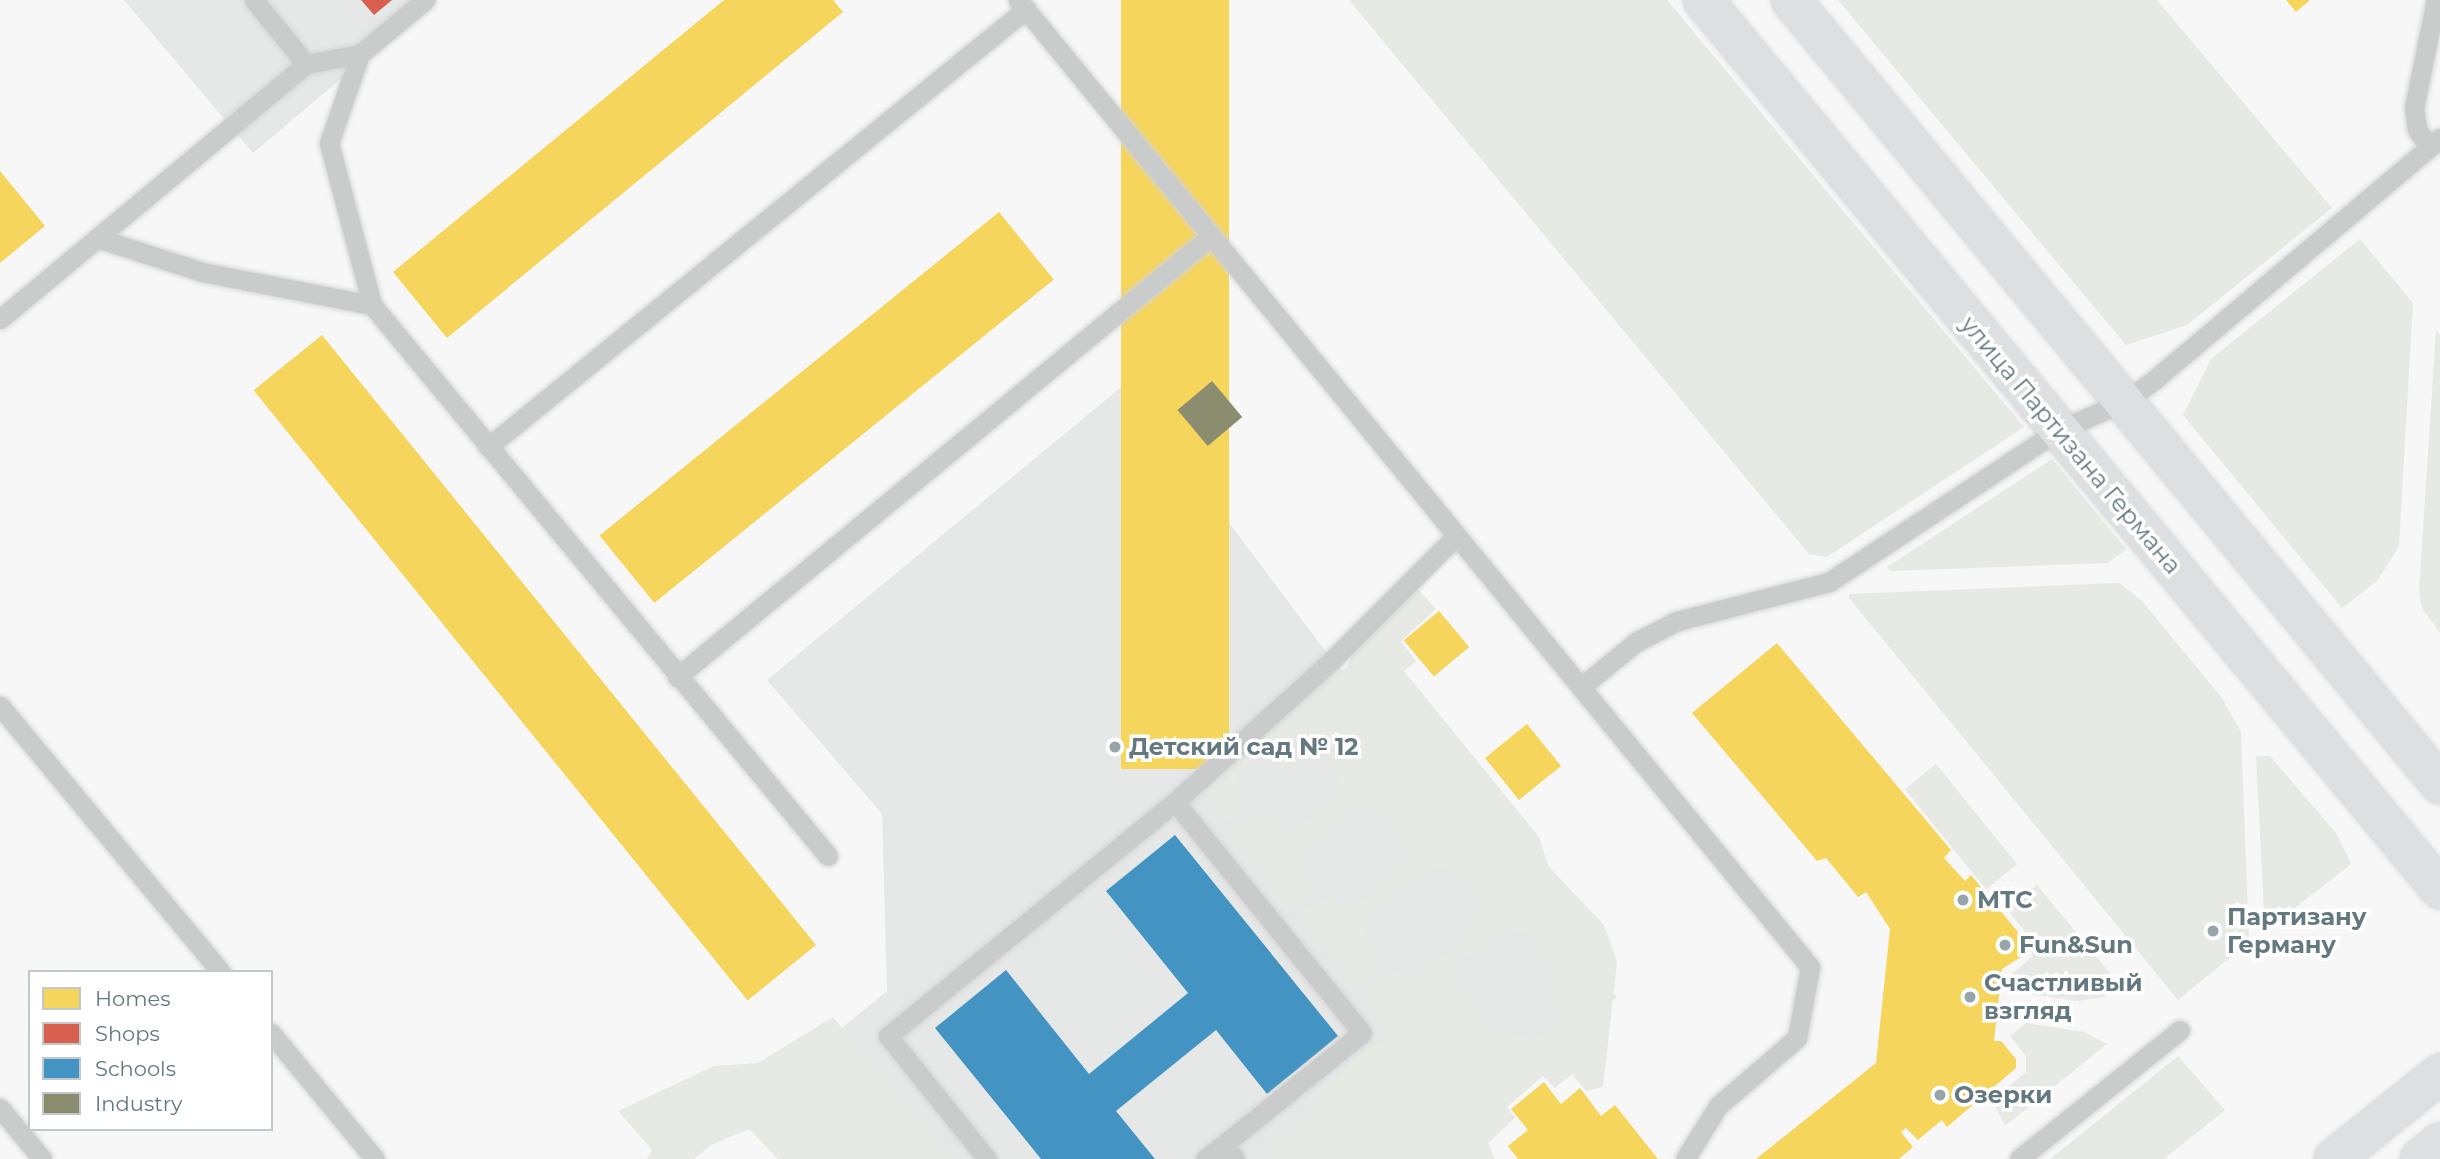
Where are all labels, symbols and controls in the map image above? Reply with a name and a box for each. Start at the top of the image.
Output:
street label: улица Партизана Германа [1955,310,2187,580]
place label: Детский сад № 12 [1129,733,1358,761]
marker: Детский сад № 12 [1107,739,1123,755]
place label: МТС [1977,886,2033,914]
marker: МТС [1955,892,1971,908]
place label: Партизану Герману [2227,903,2366,959]
marker: Партизану Герману [2205,923,2221,939]
place label: Fun&Sun [2019,931,2133,959]
marker: Fun&Sun [1997,937,2013,953]
place label: Счастливый взгляд [1984,969,2142,1025]
legend [28,970,273,1131]
text: Homes [95,986,170,1011]
marker: Счастливый взгляд [1962,989,1978,1005]
text: Shops [95,1021,160,1046]
text: Schools [95,1056,176,1081]
place label: Озерки [1954,1081,2052,1109]
marker: Озерки [1932,1087,1948,1103]
text: Industry [95,1091,182,1116]

